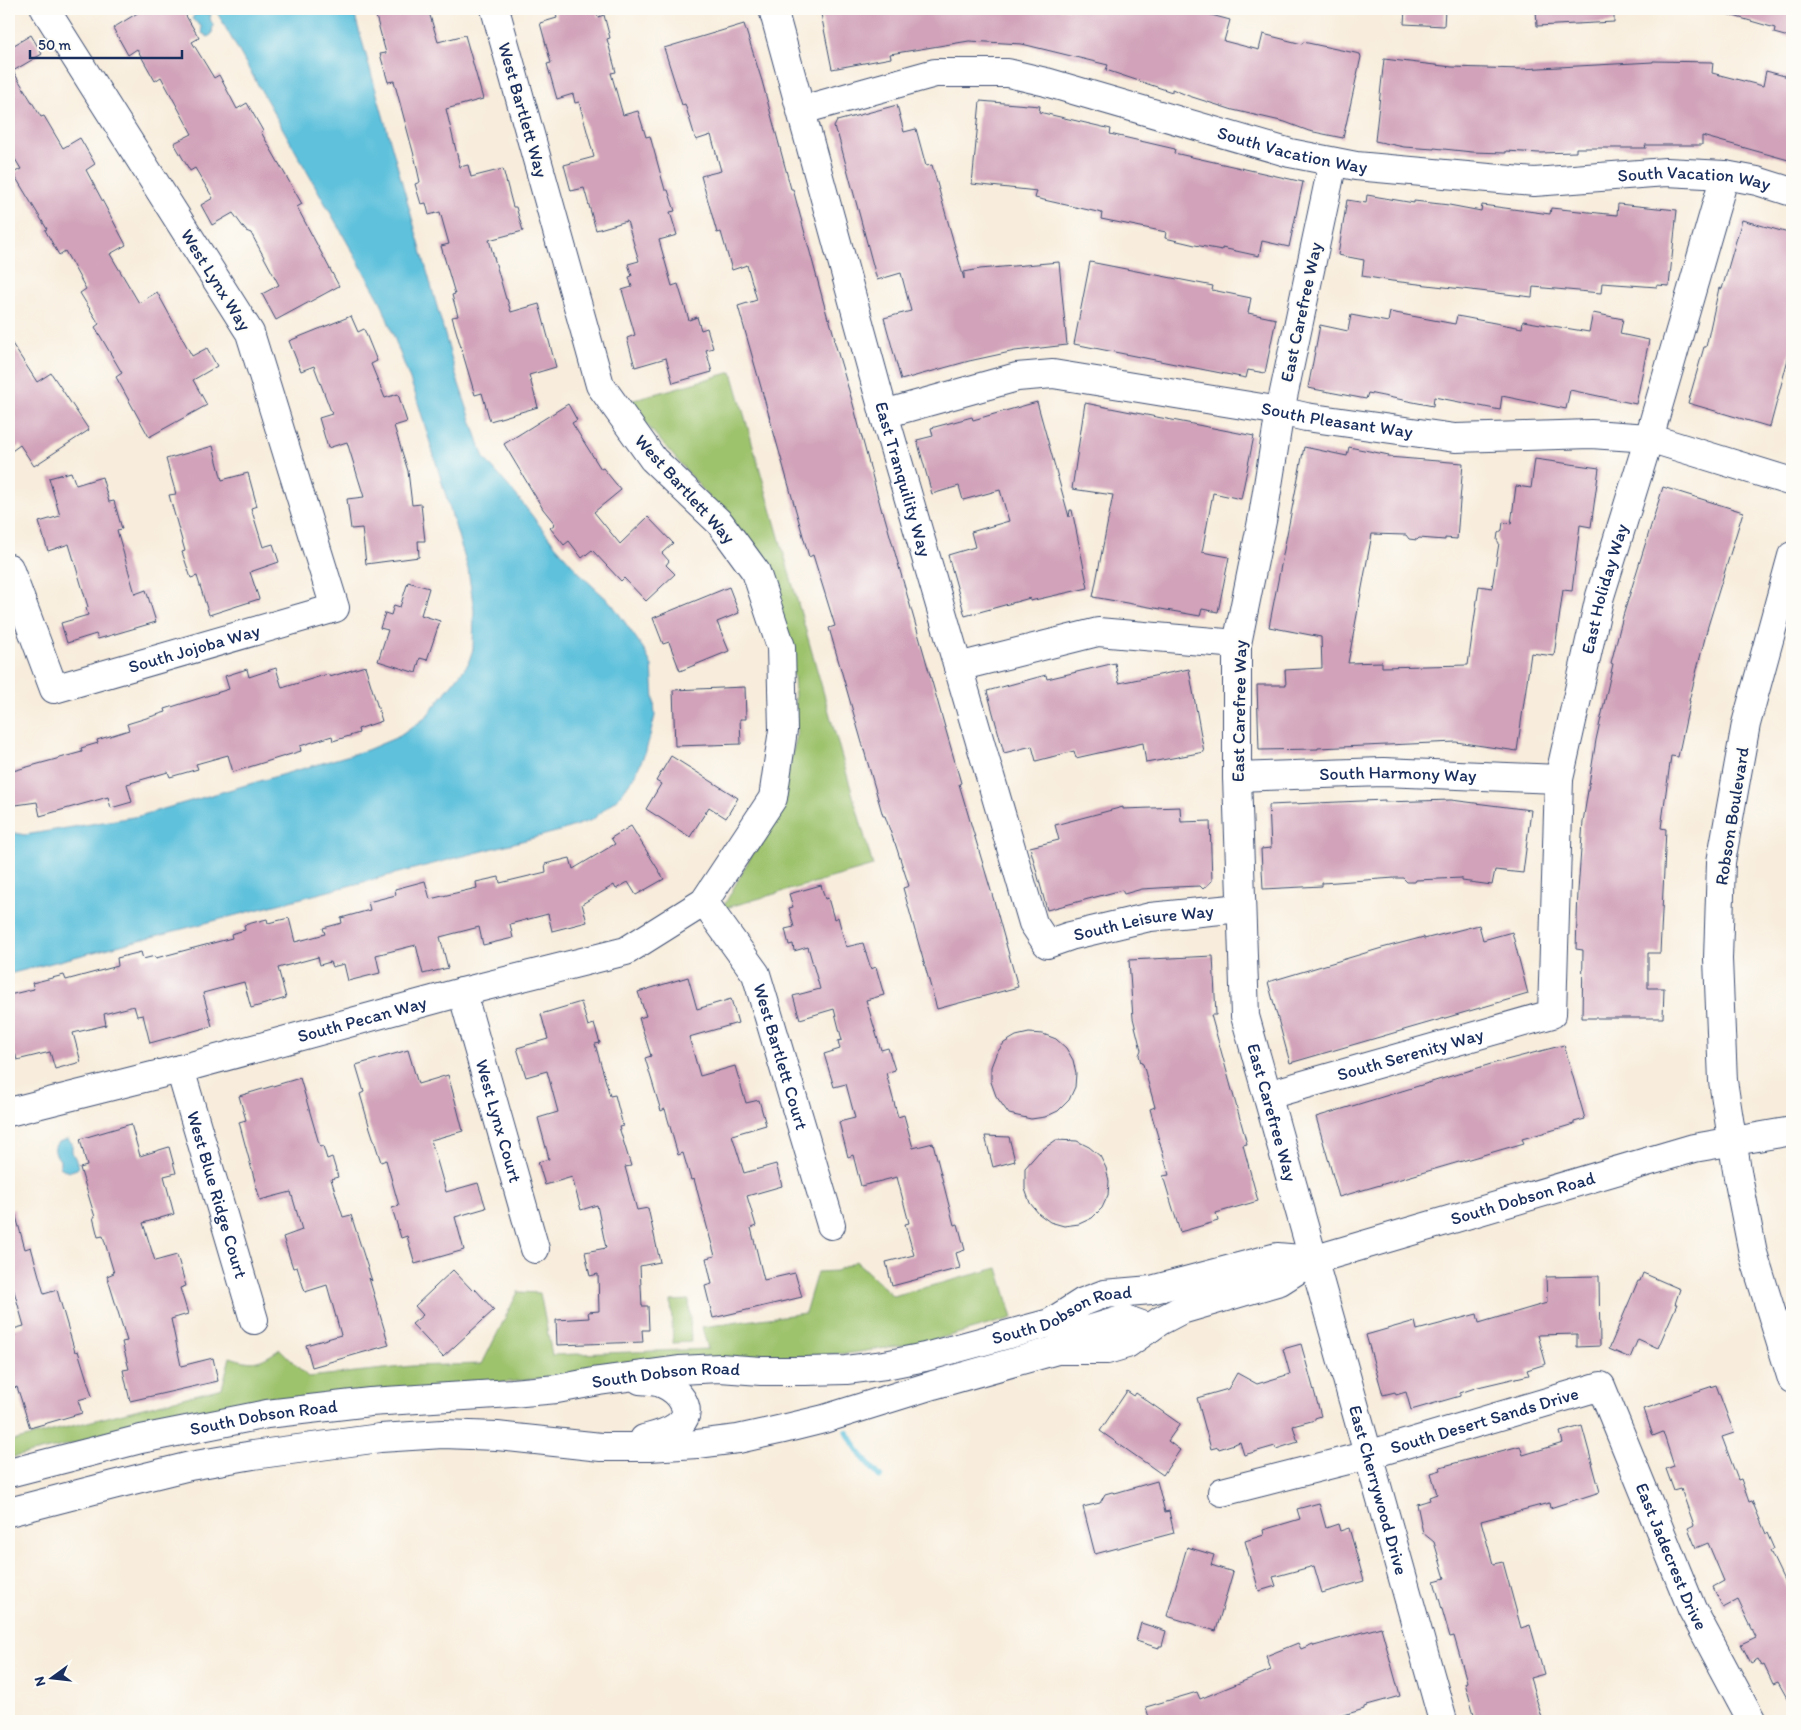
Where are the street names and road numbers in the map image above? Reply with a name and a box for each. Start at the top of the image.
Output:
street label: West Bartlett Way [493,40,553,181]
street label: South Vacation Way [1215,121,1369,178]
street label: South Vacation Way [1617,161,1774,196]
street label: West Lynx Way [176,225,256,335]
street label: East Carefree Way [1275,240,1327,384]
street label: South Pleasant Way [1260,397,1415,443]
street label: East Tranquility Way [870,399,936,560]
street label: West Bartlett Way [630,430,740,549]
street label: East Holiday Way [1576,521,1633,656]
street label: South Jojoba Way [126,619,263,678]
street label: East Carefree Way [1227,639,1251,782]
street label: Robson Boulevard [1710,745,1754,887]
street label: South Harmony Way [1319,761,1478,787]
street label: South Leisure Way [1071,900,1215,946]
street label: West Bartlett Court [748,981,813,1133]
street label: South Pecan Way [295,991,430,1047]
street label: South Serenity Way [1335,1023,1487,1086]
street label: East Carefree Way [1242,1041,1302,1185]
street label: West Lynx Court [471,1057,527,1185]
street label: West Blue Ridge Court [182,1108,252,1281]
street label: South Dobson Road [1448,1167,1598,1230]
street label: South Dobson Road [989,1281,1133,1349]
street label: South Dobson Road [590,1357,741,1393]
street label: South Desert Sands Drive [1388,1382,1581,1459]
street label: South Dobson Road [188,1395,339,1440]
street label: East Cherrywood Drive [1344,1403,1412,1577]
street label: East Jadecrest Drive [1631,1480,1712,1634]

